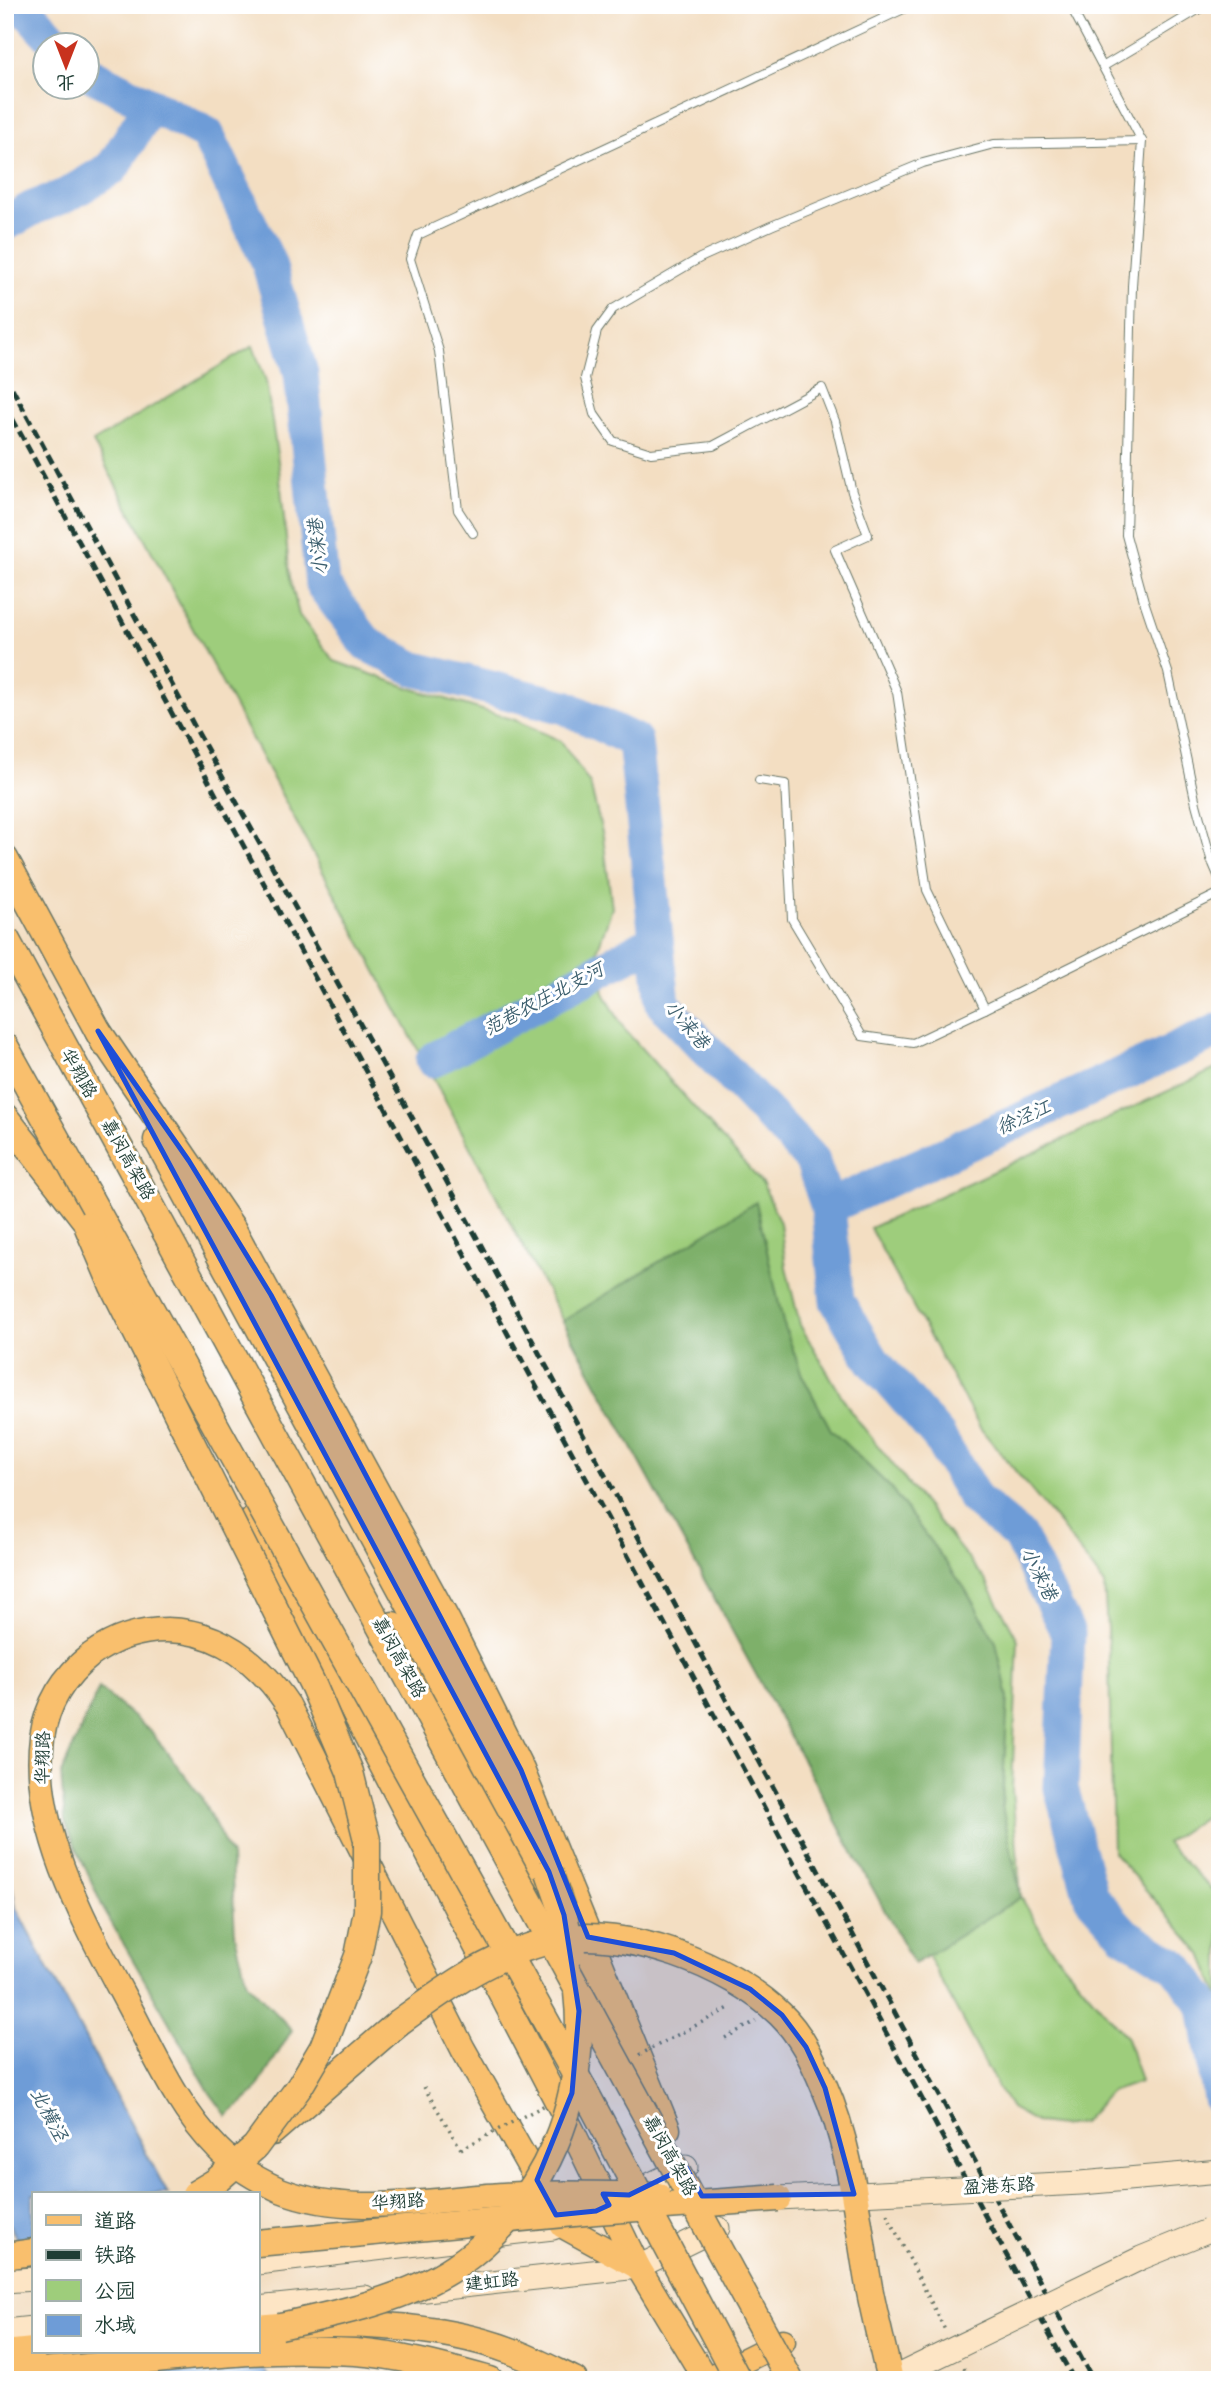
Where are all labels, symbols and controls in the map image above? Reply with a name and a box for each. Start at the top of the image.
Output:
north arrow [32,32,102,102]
text: 北 [56,66,76,96]
water label: 小涞港 [301,515,337,577]
water label: 范巷农庄北支河 [478,954,612,1044]
water label: 小涞港 [656,994,717,1058]
street label: 华翔路 [52,1043,104,1105]
water label: 徐泾江 [992,1092,1057,1143]
street label: 嘉闵高架路 [93,1114,161,1206]
water label: 小涞港 [1012,1542,1065,1608]
street label: 嘉闵高架路 [364,1612,432,1704]
street label: 华翔路 [29,1731,59,1785]
water label: 北横泾 [21,2083,75,2148]
street label: 嘉闵高架路 [635,2110,703,2202]
street label: 盈港东路 [962,2171,1036,2203]
street label: 华翔路 [370,2187,426,2219]
legend [32,2192,259,2354]
text: 道路 [94,2206,136,2239]
text: 铁路 [94,2240,136,2273]
street label: 建虹路 [464,2266,520,2300]
text: 公园 [94,2276,136,2309]
text: 水域 [94,2310,136,2343]

